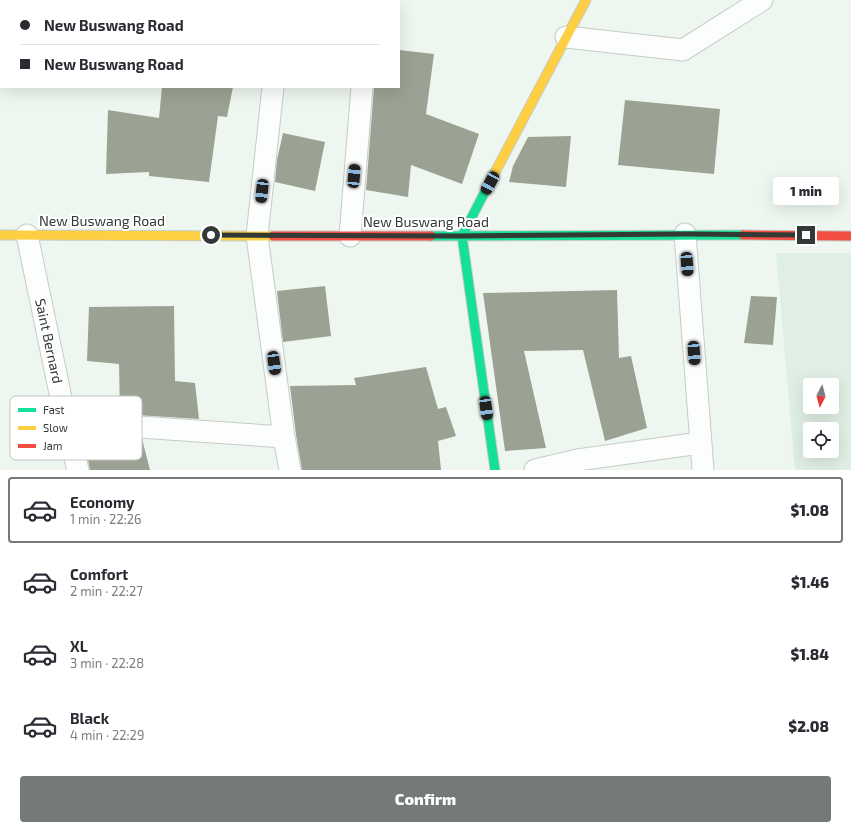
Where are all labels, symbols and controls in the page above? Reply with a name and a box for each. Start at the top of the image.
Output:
text: New Buswang Road [44,16,184,34]
text: New Buswang Road [44,55,184,73]
car [347,164,361,188]
car [479,170,501,196]
callout: 1 min [773,177,839,205]
car [255,178,269,204]
text: 1 min [790,183,822,199]
street label: New Buswang Road [39,212,165,229]
street label: New Buswang Road [363,213,489,230]
route start [202,226,220,244]
route end [797,226,815,244]
car [680,252,694,276]
street label: Saint Bernard [32,297,67,385]
car [687,341,701,365]
car [266,350,282,376]
north arrow [803,378,839,414]
map controls [803,378,839,458]
car [478,395,494,421]
legend [10,396,142,460]
text: Fast [43,403,65,416]
text: Slow [43,421,68,434]
button: locate [803,422,839,458]
text: Jam [43,439,62,452]
icon: car [22,492,58,528]
text: Economy [70,493,135,511]
text: $1.08 [790,501,829,519]
text: 1 min · 22:26 [70,511,142,527]
icon: car [22,564,58,600]
text: Comfort [70,565,128,583]
text: $1.46 [791,573,829,591]
text: 2 min · 22:27 [70,583,143,599]
icon: car [22,636,58,672]
text: XL [70,637,88,655]
text: $1.84 [790,645,829,663]
text: 3 min · 22:28 [70,655,144,671]
icon: car [22,708,58,744]
text: Black [70,709,109,727]
text: $2.08 [788,717,829,735]
text: 4 min · 22:29 [70,727,144,743]
button: Confirm [20,776,831,822]

